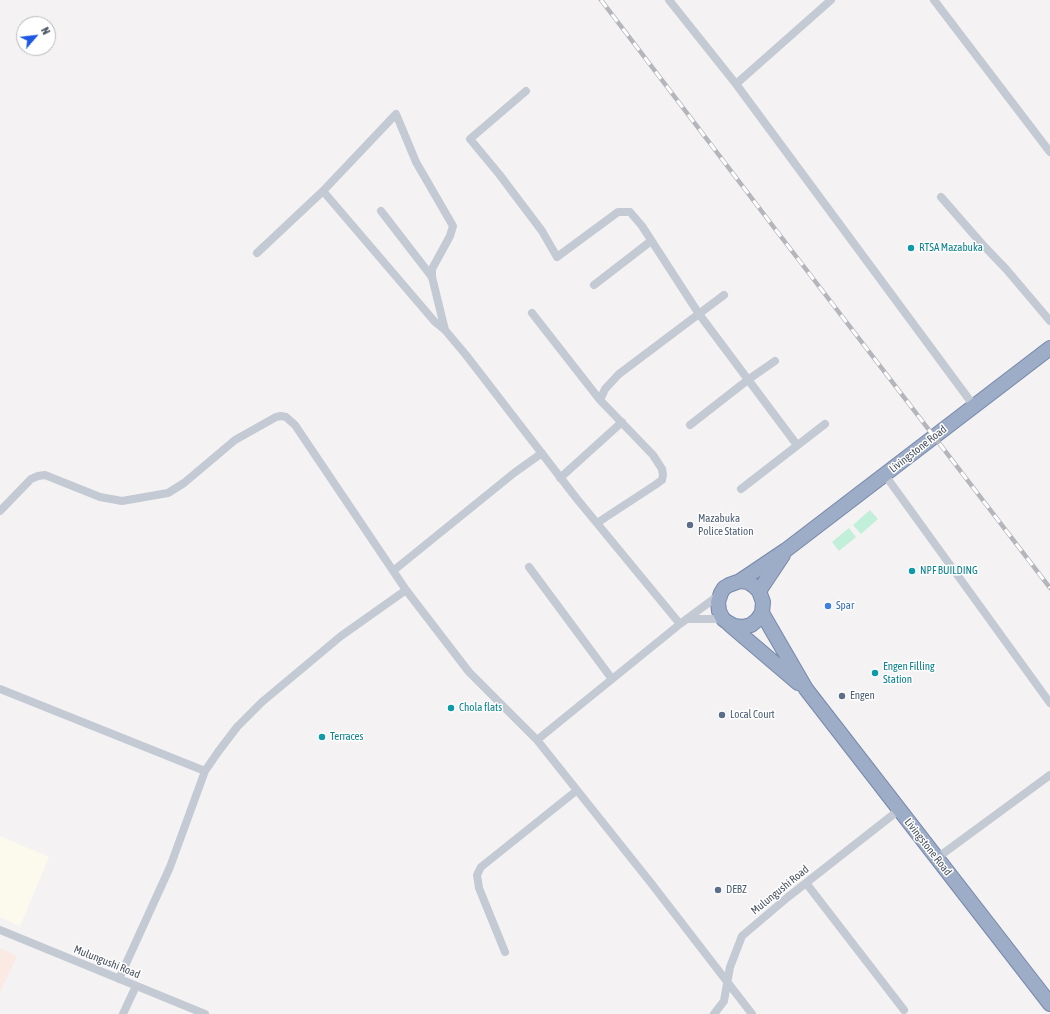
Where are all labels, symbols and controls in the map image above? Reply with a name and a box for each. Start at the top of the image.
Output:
north arrow [16,16,56,56]
text: N [39,25,53,37]
place label: RTSA Mazabuka [919,241,983,255]
marker: RTSA Mazabuka [906,243,916,253]
street label: Livingstone Road [887,423,949,475]
place label: Mazabuka Police Station [698,512,754,538]
marker: Mazabuka Police Station [685,520,695,530]
place label: NPF BUILDING [920,564,978,578]
marker: NPF BUILDING [907,566,917,576]
place label: Spar [836,599,854,613]
marker: Spar [823,601,833,611]
place label: Engen Filling Station [883,660,935,686]
marker: Engen Filling Station [870,668,880,678]
place label: Engen [850,689,875,703]
marker: Engen [837,691,847,701]
place label: Chola flats [459,701,502,715]
marker: Chola flats [446,703,456,713]
place label: Local Court [730,708,775,722]
marker: Local Court [717,710,727,720]
place label: Terraces [330,730,363,744]
marker: Terraces [317,732,327,742]
street label: Livingstone Road [902,816,954,878]
street label: Mulungushi Road [748,863,812,917]
place label: DEBZ [726,883,747,897]
marker: DEBZ [713,885,723,895]
street label: Mulungushi Road [72,943,142,981]

